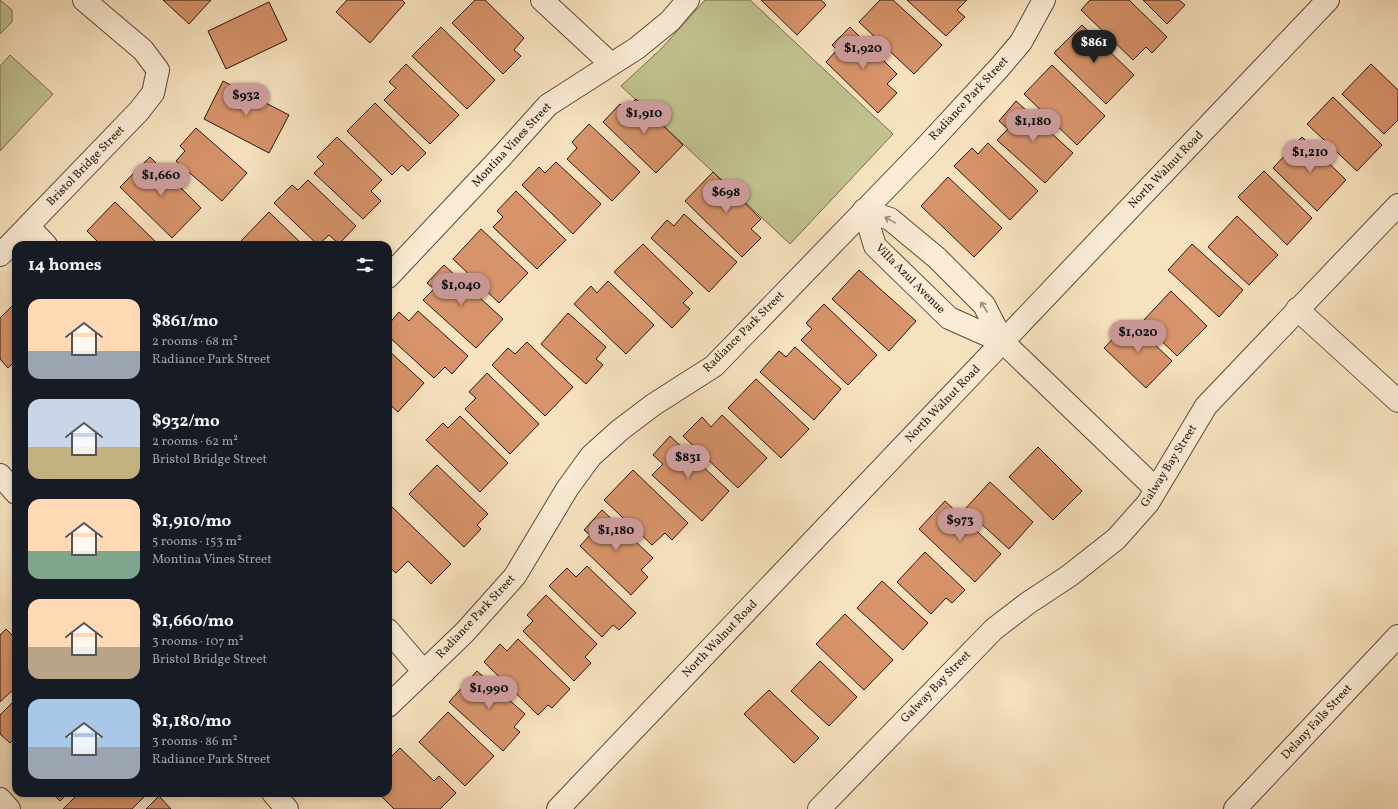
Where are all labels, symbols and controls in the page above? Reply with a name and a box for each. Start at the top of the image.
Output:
pin: $861 [1070,30,1118,64]
text: $861 [1081,34,1107,52]
pin: $1,920 [830,36,896,70]
text: $1,920 [844,40,882,58]
street label: Radiance Park Street [926,53,1012,145]
pin: $932 [222,83,270,117]
text: $932 [232,87,260,105]
street label: Montina Vines Street [468,99,556,191]
pin: $1,910 [611,101,677,135]
text: $1,910 [626,105,662,123]
pin: $1,180 [1000,109,1066,143]
text: $1,180 [1015,113,1051,131]
street label: Bristol Bridge Street [43,122,129,210]
street label: North Walnut Road [1125,128,1207,212]
pin: $1,210 [1277,140,1343,174]
text: $1,210 [1292,144,1328,162]
pin: $1,660 [128,163,194,197]
text: $1,660 [142,167,180,185]
pin: $698 [702,180,750,214]
text: $698 [712,184,740,202]
one-way arrow [884,215,896,223]
street label: Villa Azul Avenue [871,240,949,318]
text: 14 homes [28,254,102,277]
icon: filters [354,254,376,276]
pin: $1,040 [428,273,494,307]
text: $1,040 [441,277,481,295]
street label: Radiance Park Street [700,288,788,376]
one-way arrow [980,302,989,313]
text: $861/mo [152,310,218,333]
icon: home [60,315,108,363]
pin: $1,020 [1105,320,1171,354]
text: $1,020 [1119,324,1157,342]
text: 2 rooms · 68 m² [152,333,238,351]
text: Radiance Park Street [152,351,271,369]
street label: North Walnut Road [902,362,984,446]
text: $932/mo [152,410,220,433]
icon: home [60,415,108,463]
street label: Galway Bay Street [1137,422,1201,510]
text: 2 rooms · 62 m² [152,433,238,451]
pin: $831 [664,445,712,479]
text: $831 [675,449,701,467]
text: Bristol Bridge Street [152,451,267,469]
pin: $973 [936,508,984,542]
text: $1,910/mo [152,510,231,533]
text: $973 [946,512,974,530]
icon: home [60,515,108,563]
pin: $1,180 [583,518,649,552]
text: $1,180 [598,522,634,540]
text: 5 rooms · 153 m² [152,533,242,551]
text: Montina Vines Street [152,551,272,569]
street label: Radiance Park Street [433,571,519,663]
street label: North Walnut Road [679,597,761,681]
text: $1,660/mo [152,610,234,633]
icon: home [60,615,108,663]
text: 3 rooms · 107 m² [152,633,243,651]
street label: Galway Bay Street [897,647,975,727]
text: Bristol Bridge Street [152,651,267,669]
pin: $1,990 [456,676,522,710]
text: $1,990 [470,680,508,698]
street label: Delany Falls Street [1278,681,1356,763]
text: $1,180/mo [152,710,231,733]
icon: home [60,715,108,763]
text: 3 rooms · 86 m² [152,733,237,751]
text: Radiance Park Street [152,751,271,769]

